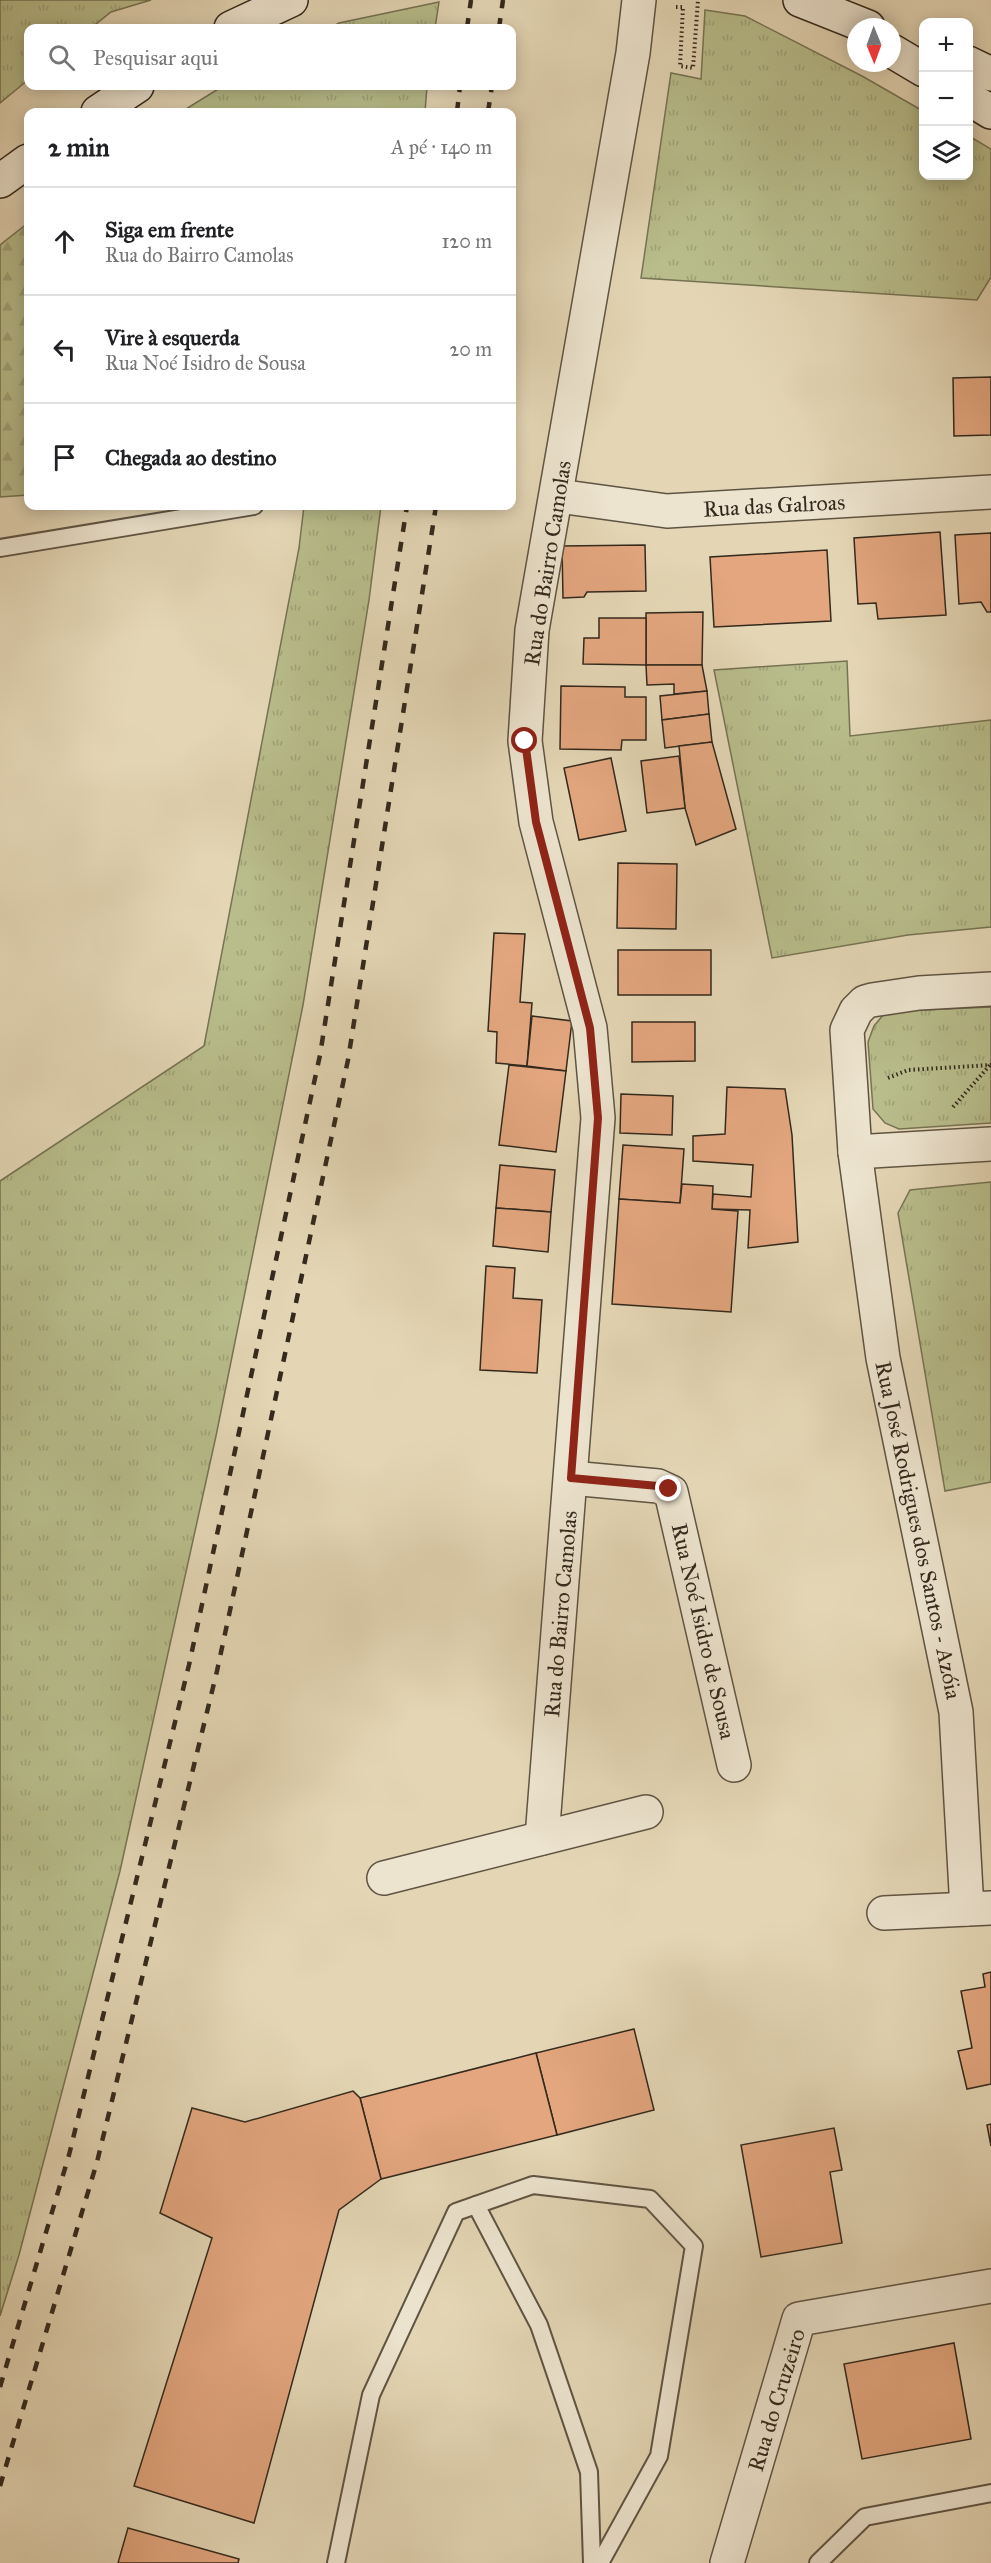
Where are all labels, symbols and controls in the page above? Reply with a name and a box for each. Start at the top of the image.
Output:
north arrow [847,18,901,72]
map controls [919,18,973,180]
button: + [919,18,973,72]
search box [24,24,516,90]
icon: search [45,41,78,74]
text: Pesquisar aqui [93,44,218,71]
button: − [919,72,973,126]
button: layers [919,126,973,180]
text: 2 min [48,131,109,163]
text: A pé · 140 m [391,135,492,159]
text: Siga em frente [105,216,234,243]
icon: ahead [48,225,81,258]
text: 120 m [441,229,492,253]
text: Rua do Bairro Camolas [105,243,294,267]
text: Vire à esquerda [105,324,239,351]
icon: left [48,333,81,366]
text: 20 m [449,337,492,361]
text: Rua Noé Isidro de Sousa [105,351,306,375]
icon: arrive [48,441,81,474]
text: Chegada ao destino [105,444,276,471]
street label: Rua do Bairro Camolas [518,459,577,668]
street label: Rua das Galroas [702,488,846,523]
route start [511,727,537,753]
street label: Rua José Rodrigues dos Santos - Azóia [869,1359,968,1702]
route end [655,1475,681,1501]
street label: Rua do Bairro Camolas [538,1510,583,1719]
street label: Rua Noé Isidro de Sousa [666,1521,742,1742]
street label: Rua do Cruzeiro [742,2325,811,2475]

